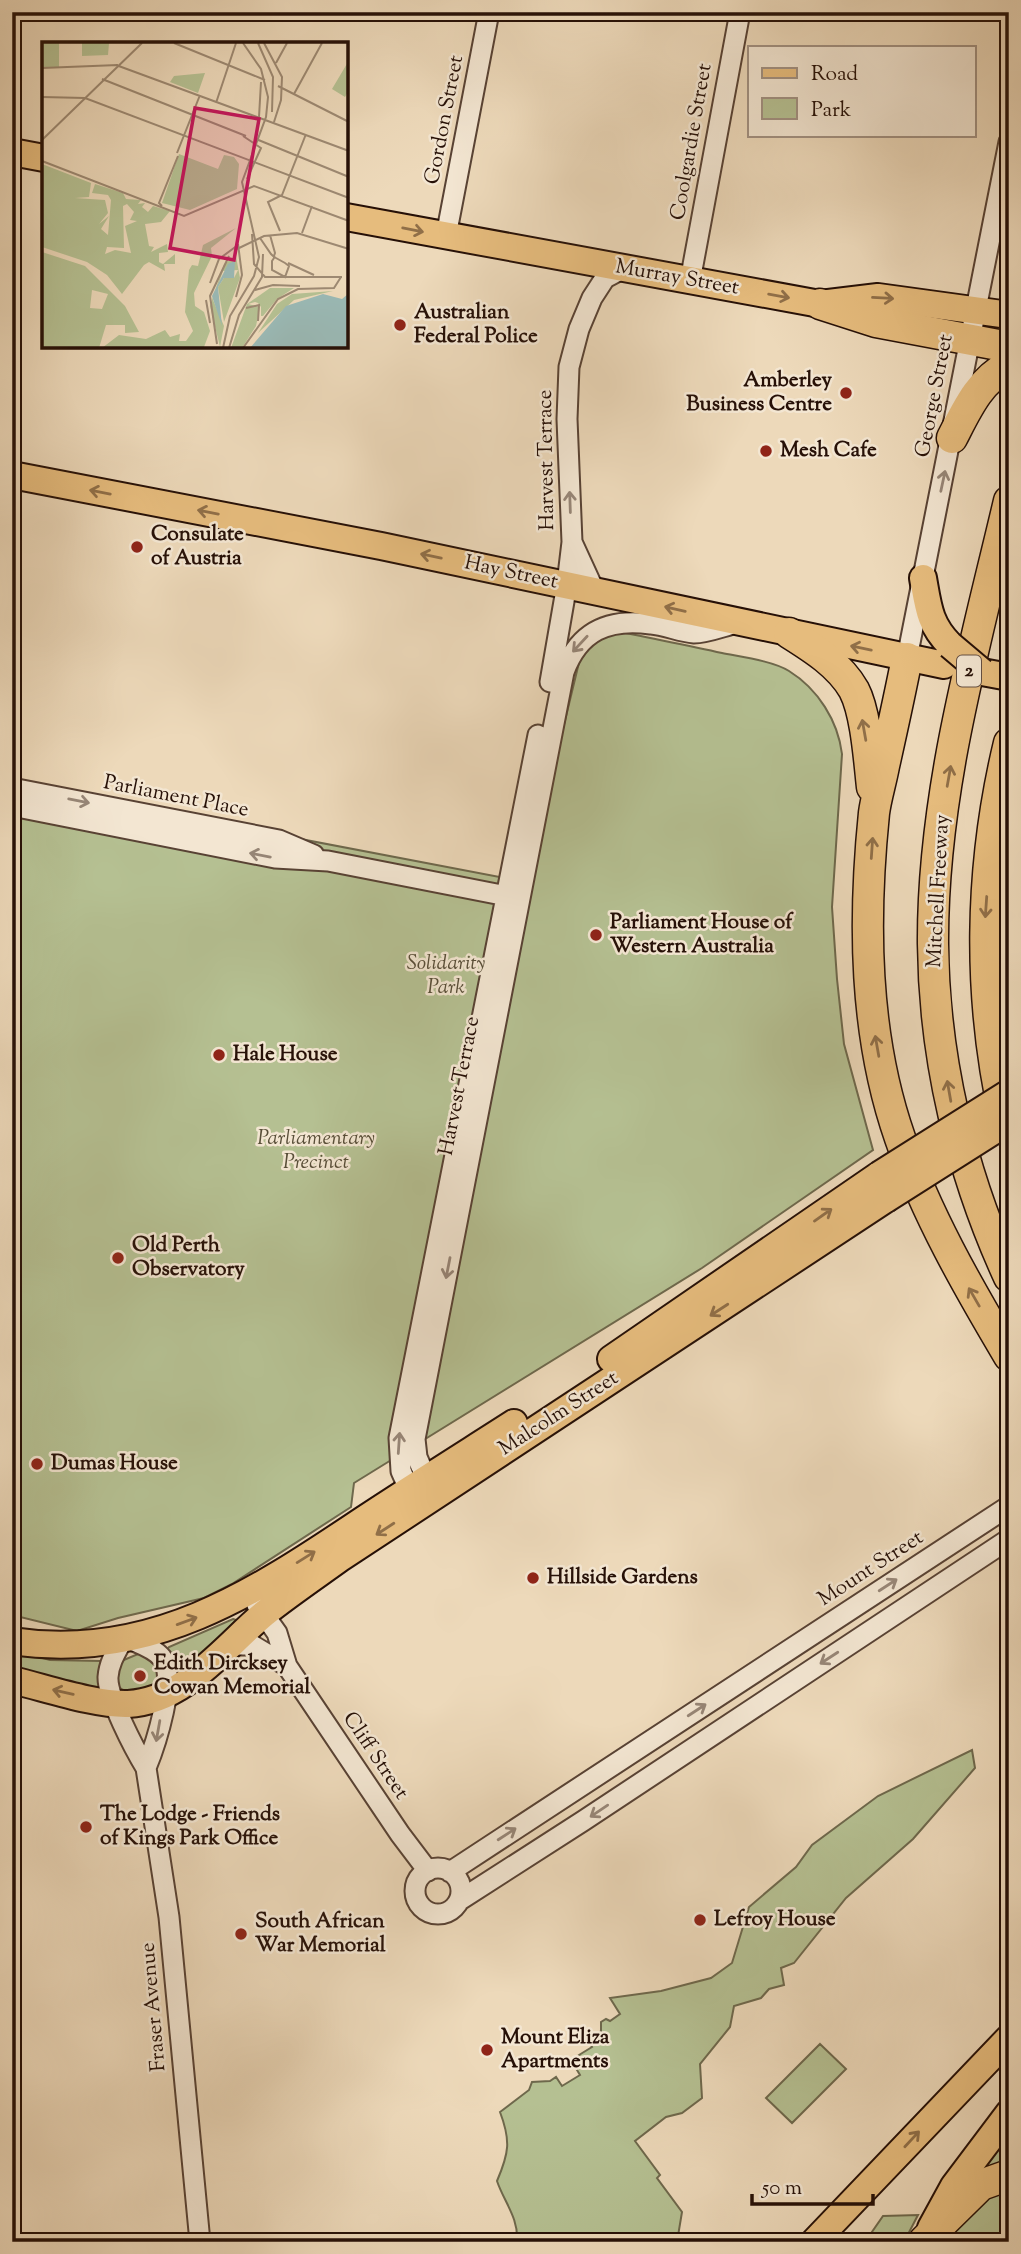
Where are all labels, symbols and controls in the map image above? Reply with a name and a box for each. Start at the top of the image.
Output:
inset map [42,42,348,348]
legend [748,46,976,136]
street label: Gordon Street [418,53,472,187]
text: Road [811,60,858,90]
street label: Coolgardie Street [663,61,721,223]
text: Park [811,96,852,126]
one-way arrow [402,224,424,237]
street label: Murray Street [613,252,741,304]
one-way arrow [767,290,790,303]
one-way arrow [871,292,894,305]
place label: Australian Federal Police [414,298,538,352]
marker: Australian Federal Police [392,317,408,333]
street label: George Street [908,332,962,460]
place label: Amberley Business Centre [686,366,833,420]
marker: Amberley Business Centre [838,385,854,401]
street label: Harvest Terrace [531,389,563,531]
place label: Mesh Cafe [780,436,877,466]
marker: Mesh Cafe [758,443,774,459]
one-way arrow [936,470,950,493]
one-way arrow [89,484,112,498]
one-way arrow [564,491,577,514]
one-way arrow [197,505,220,519]
place label: Consulate of Austria [151,520,244,574]
marker: Consulate of Austria [129,539,145,555]
street label: Hay Street [461,548,561,598]
one-way arrow [420,549,443,563]
one-way arrow [664,601,687,615]
one-way arrow [572,635,589,652]
one-way arrow [850,641,873,655]
road number: 2 [957,656,981,686]
one-way arrow [857,719,870,741]
one-way arrow [943,765,956,788]
street label: Parliament Place [101,768,251,826]
one-way arrow [67,795,90,809]
street label: Mitchell Freeway [920,813,958,969]
one-way arrow [866,836,879,859]
one-way arrow [249,847,272,861]
one-way arrow [979,896,992,918]
place label: Parliament House of Western Australia [610,908,794,962]
marker: Parliament House of Western Australia [588,927,604,943]
park label: Solidarity Park [407,949,485,1003]
street label: Harvest Terrace [432,1014,488,1158]
one-way arrow [870,1035,883,1058]
place label: Hale House [233,1040,338,1070]
marker: Hale House [211,1047,227,1063]
one-way arrow [941,1080,955,1103]
park label: Parliamentary Precinct [257,1124,375,1178]
one-way arrow [813,1208,832,1222]
place label: Old Perth Observatory [132,1231,245,1285]
marker: Old Perth Observatory [110,1250,126,1266]
one-way arrow [441,1256,455,1279]
one-way arrow [967,1287,981,1307]
one-way arrow [709,1303,729,1317]
street label: Malcolm Street [493,1364,625,1464]
one-way arrow [393,1432,406,1455]
place label: Dumas House [51,1449,178,1479]
marker: Dumas House [29,1456,45,1472]
one-way arrow [376,1522,395,1536]
street label: Mount Street [812,1524,930,1614]
one-way arrow [296,1550,316,1564]
place label: Hillside Gardens [547,1563,698,1593]
marker: Hillside Gardens [525,1570,541,1586]
one-way arrow [877,1578,897,1592]
one-way arrow [175,1614,197,1626]
place label: Edith Dircksey Cowan Memorial [154,1649,310,1703]
one-way arrow [820,1651,839,1665]
marker: Edith Dircksey Cowan Memorial [132,1668,148,1684]
one-way arrow [52,1685,75,1698]
one-way arrow [687,1702,707,1716]
street label: Cliff Street [335,1706,415,1806]
one-way arrow [151,1719,164,1742]
place label: The Lodge - Friends of Kings Park Office [100,1800,280,1854]
one-way arrow [589,1804,609,1818]
marker: The Lodge - Friends of Kings Park Office [78,1819,94,1835]
one-way arrow [497,1827,516,1842]
place label: Lefroy House [714,1905,836,1935]
place label: South African War Memorial [255,1907,386,1961]
marker: Lefroy House [692,1912,708,1928]
marker: South African War Memorial [233,1926,249,1942]
street label: Fraser Avenue [133,1941,175,2073]
place label: Mount Eliza Apartments [501,2023,610,2077]
marker: Mount Eliza Apartments [479,2042,495,2058]
one-way arrow [903,2130,920,2147]
scale bar [752,2163,872,2207]
text: 50 m [761,2174,802,2204]

